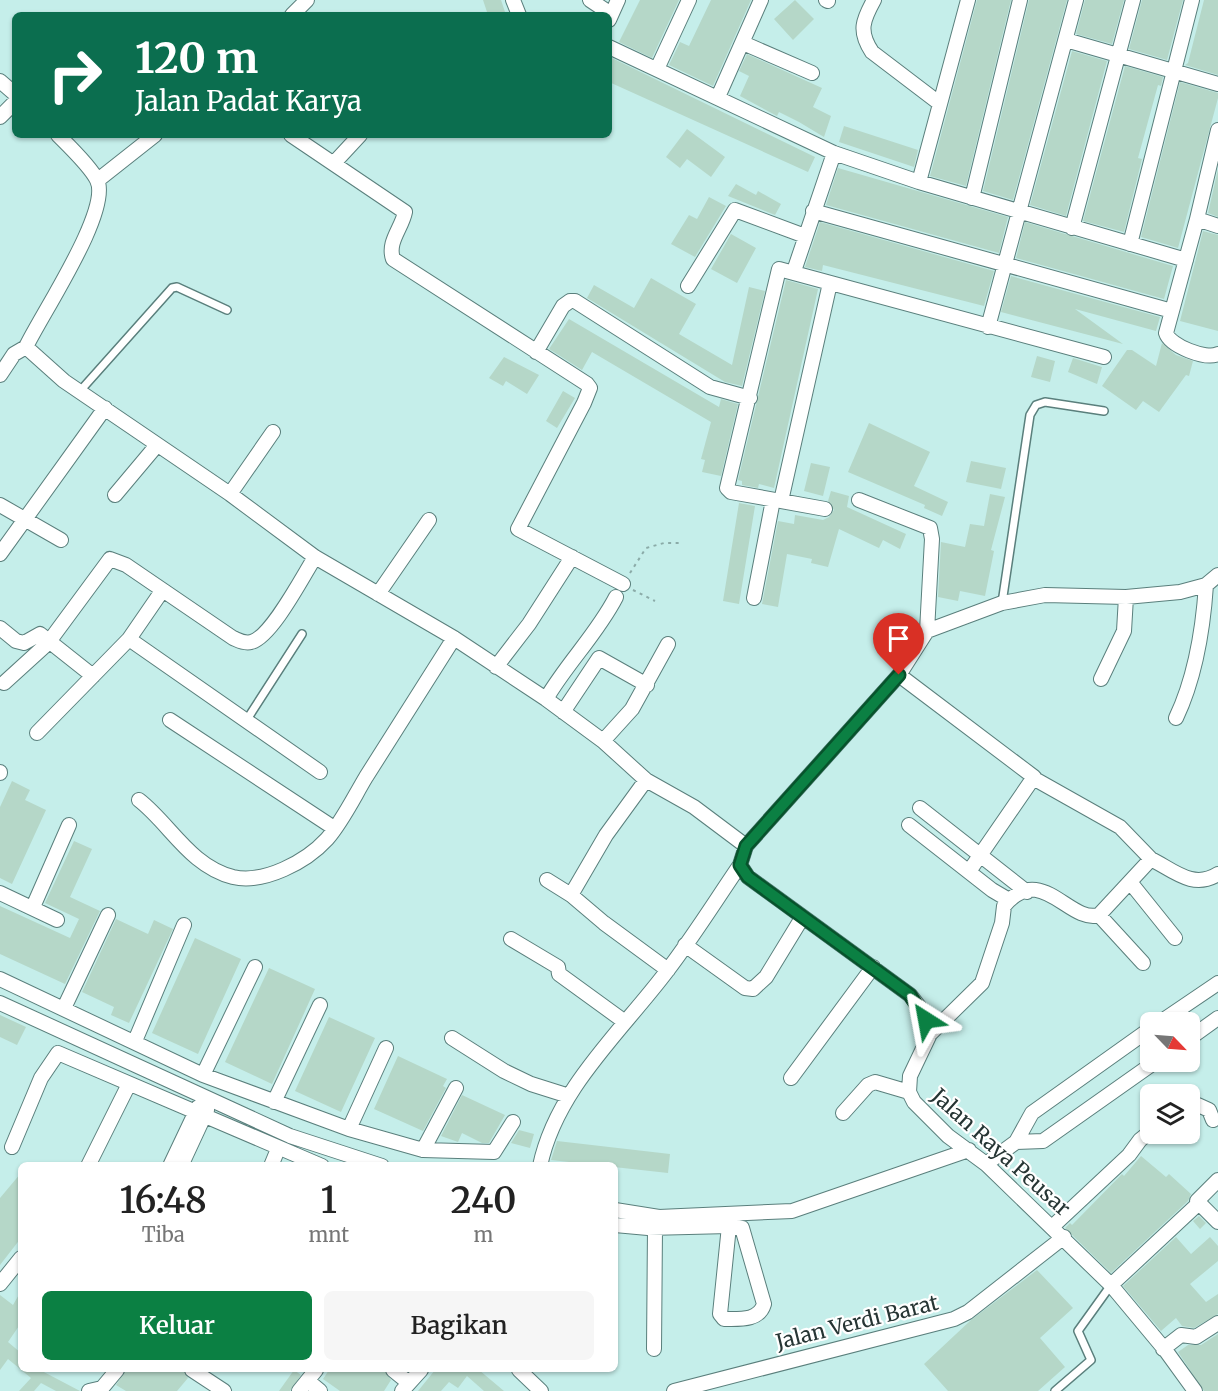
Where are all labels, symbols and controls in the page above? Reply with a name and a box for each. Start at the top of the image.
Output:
text: 120 m [135,32,258,84]
icon: right [36,36,114,114]
text: Jalan Padat Karya [135,84,362,118]
pin [873,613,924,675]
icon: arrive [882,622,915,655]
position arrow [894,988,958,1052]
north arrow [1140,1012,1200,1072]
map controls [1140,1012,1200,1144]
street label: Jalan Raya Peusar [925,1082,1076,1221]
button: layers [1140,1084,1200,1144]
text: 16:48 [120,1178,207,1223]
text: 1 [320,1178,337,1223]
text: 240 [451,1178,516,1223]
text: Tiba [142,1222,185,1247]
text: mnt [308,1222,349,1247]
text: m [474,1222,493,1247]
street label: Jalan Verdi Barat [772,1289,941,1356]
button: Keluar [42,1291,312,1360]
button: Bagikan [324,1291,594,1360]

